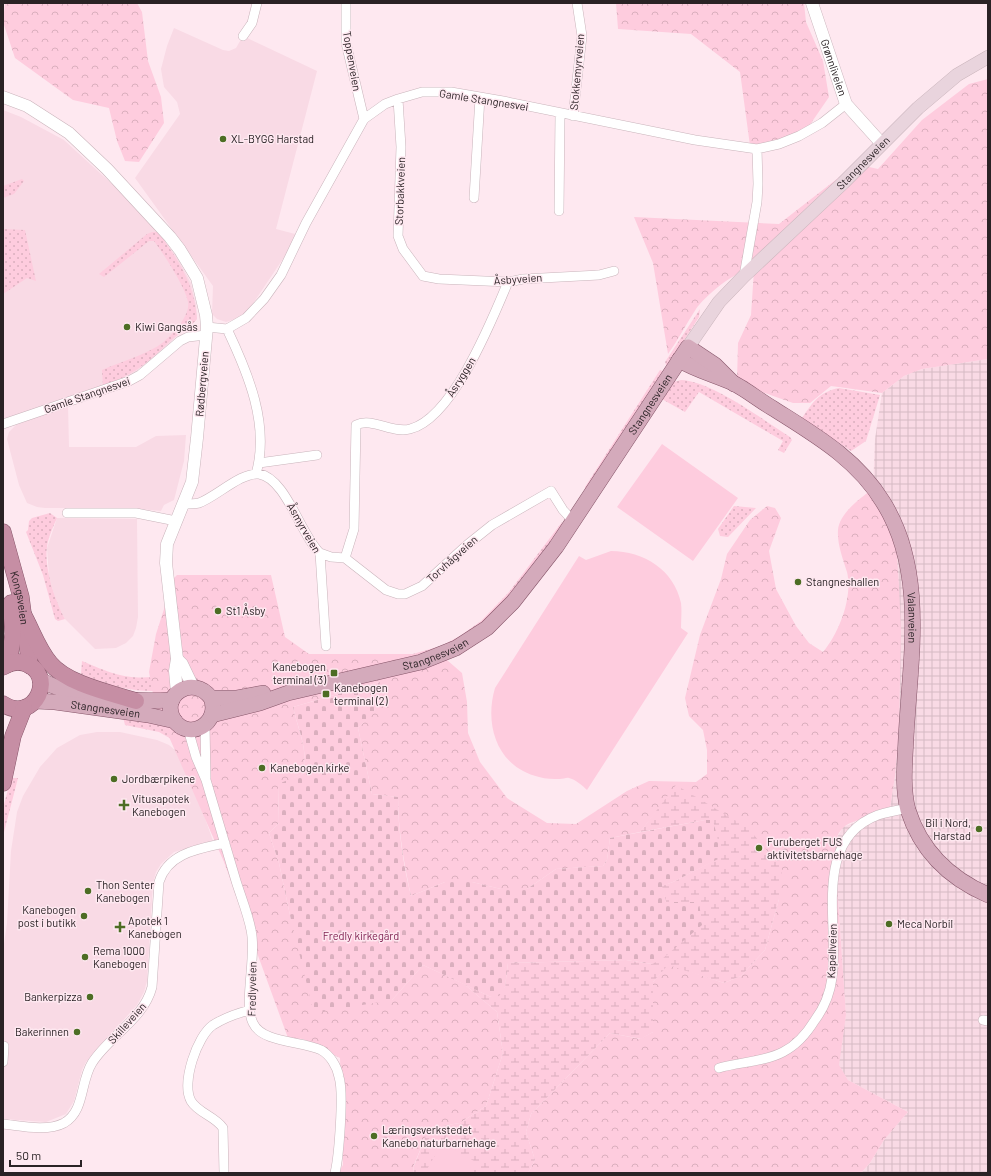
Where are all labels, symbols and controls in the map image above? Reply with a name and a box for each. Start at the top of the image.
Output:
street label: Toppenveien [341,30,364,92]
street label: Stokkemyrveien [567,33,586,111]
street label: Grønnliveien [819,37,850,98]
street label: Gamle Stangnesvei [439,86,530,113]
place label: XL-BYGG Harstad [231,132,314,145]
street label: Stangnesveien [833,133,892,192]
marker: XL-BYGG Harstad [218,134,228,144]
street label: Storbakkveien [392,157,407,225]
street label: Åsbyveien [493,269,543,287]
place label: Kiwi Gangsås [135,320,198,333]
marker: Kiwi Gangsås [122,322,132,332]
street label: Rødbergveien [192,351,211,417]
street label: Åsryggen [442,354,478,399]
street label: Stangnesveien [625,371,675,437]
street label: Gamle Stangnesvei [42,374,132,415]
street label: Åsmyrveien [285,500,325,555]
street label: Torvhågveien [424,532,480,585]
street label: Kongsveien [8,569,32,626]
place label: Stangneshallen [806,575,879,588]
marker: Stangneshallen [793,577,803,587]
street label: Valanveien [905,592,920,644]
place label: St1 Åsby [226,603,265,617]
marker: St1 Åsby [213,606,223,616]
street label: Stangnesveien [401,635,471,672]
place label: Kanebogen terminal (3) [272,660,326,686]
marker: Kanebogen terminal (3) [329,668,339,678]
place label: Kanebogen terminal (2) [334,681,388,707]
marker: Kanebogen terminal (2) [321,689,331,699]
street label: Stangnesveien [70,697,141,720]
place label: Kanebogen kirke [270,761,349,774]
marker: Kanebogen kirke [257,763,267,773]
place label: Jordbærpikene [122,772,195,785]
marker: Jordbærpikene [109,774,119,784]
place label: Vitusapotek Kanebogen [132,792,190,818]
marker: Vitusapotek Kanebogen [119,800,129,810]
place label: Bil i Nord, Harstad [925,816,971,842]
marker: Bil i Nord, Harstad [974,824,984,834]
place label: Furuberget FUS aktivitetsbarnehage [767,835,863,861]
marker: Furuberget FUS aktivitetsbarnehage [754,843,764,853]
place label: Thon Senter Kanebogen [96,878,154,904]
marker: Thon Senter Kanebogen [83,886,93,896]
place label: Kanebogen post i butikk [18,903,76,929]
marker: Kanebogen post i butikk [79,911,89,921]
place label: Apotek 1 Kanebogen [128,914,182,940]
place label: Meca Norbil [897,917,953,930]
marker: Meca Norbil [884,919,894,929]
marker: Apotek 1 Kanebogen [115,922,125,932]
street label: Kapellveien [824,923,839,979]
park label: Fredly kirkegård [323,929,399,942]
place label: Rema 1000 Kanebogen [93,944,147,970]
marker: Rema 1000 Kanebogen [80,952,90,962]
street label: Fredlyveien [245,961,258,1017]
place label: Bankerpizza [24,990,82,1003]
marker: Bankerpizza [85,992,95,1002]
street label: Skilleveien [105,999,149,1046]
place label: Bakerinnen [15,1025,69,1038]
marker: Bakerinnen [72,1027,82,1037]
place label: Læringsverkstedet Kanebo naturbarnehage [382,1123,496,1149]
marker: Læringsverkstedet Kanebo naturbarnehage [369,1131,379,1141]
scale bar [10,1142,81,1168]
text: 50 m [16,1148,41,1162]

